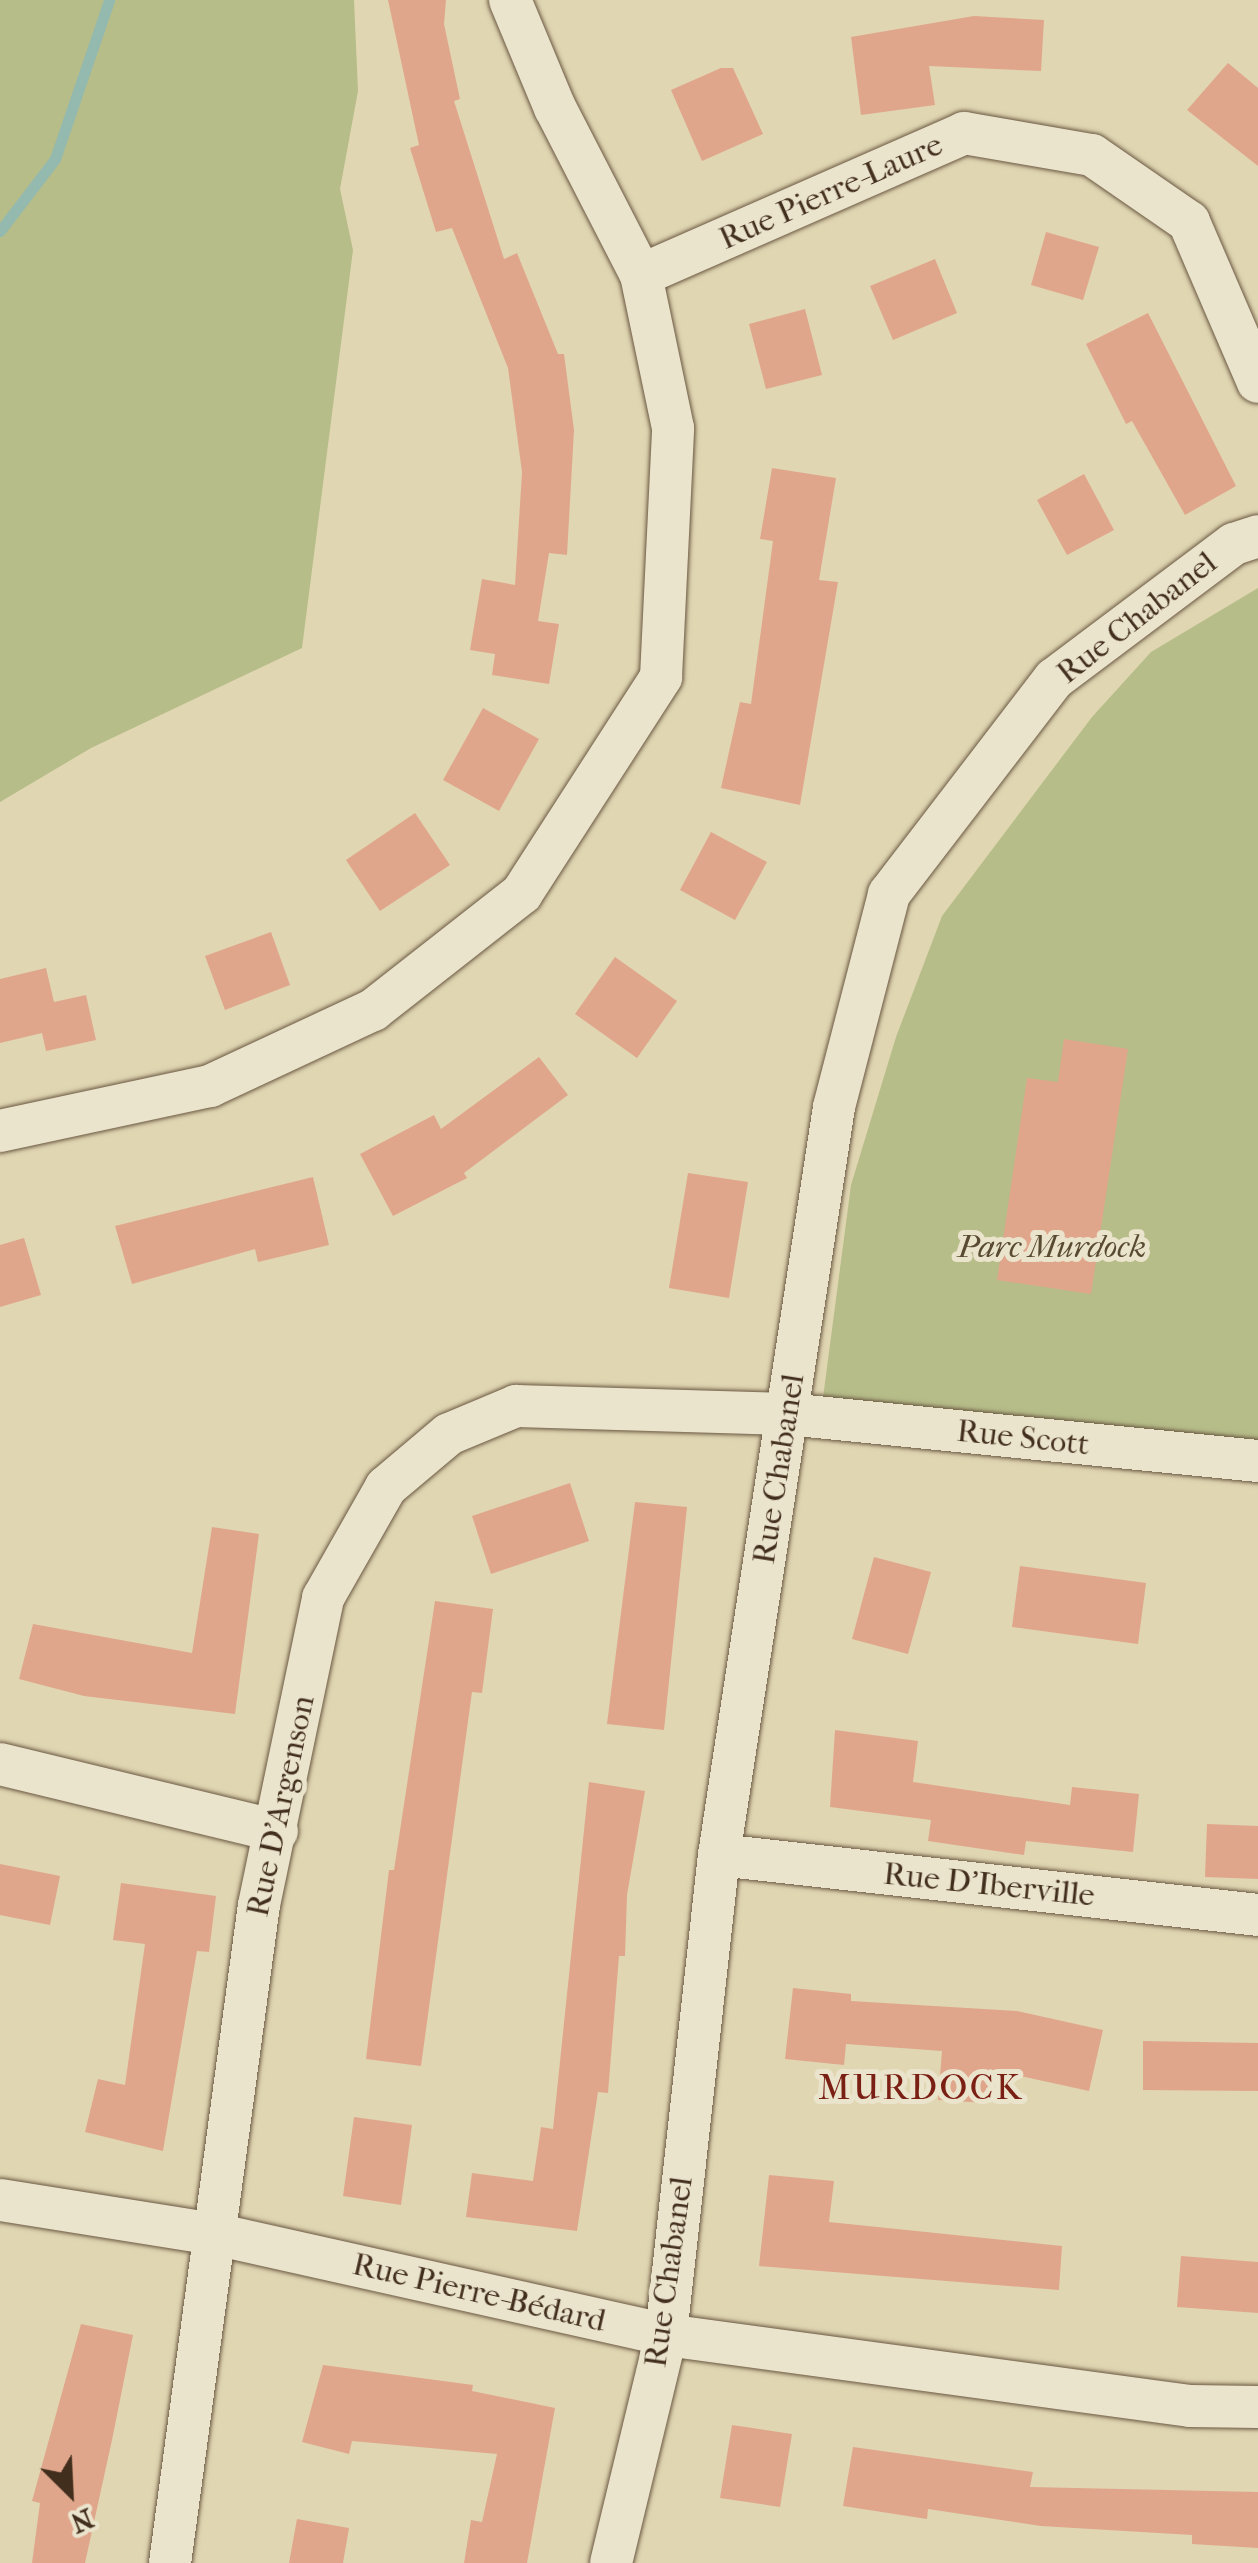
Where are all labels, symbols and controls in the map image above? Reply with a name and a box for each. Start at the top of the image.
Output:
street label: Rue Pierre-Laure [713,126,949,258]
street label: Rue Chabanel [1049,544,1225,692]
park label: Parc Murdock [958,1228,1146,1266]
street label: Rue Chabanel [745,1371,813,1567]
street label: Rue Scott [955,1412,1091,1464]
street label: Rue D'Argenson [239,1692,323,1920]
street label: Rue D'Iberville [882,1855,1096,1915]
district label: MURDOCK [818,2067,1024,2109]
street label: Rue Chabanel [637,2174,701,2370]
street label: Rue Pierre-Bédard [349,2245,609,2341]
north arrow [20,2443,120,2543]
text: N [66,2501,99,2540]

